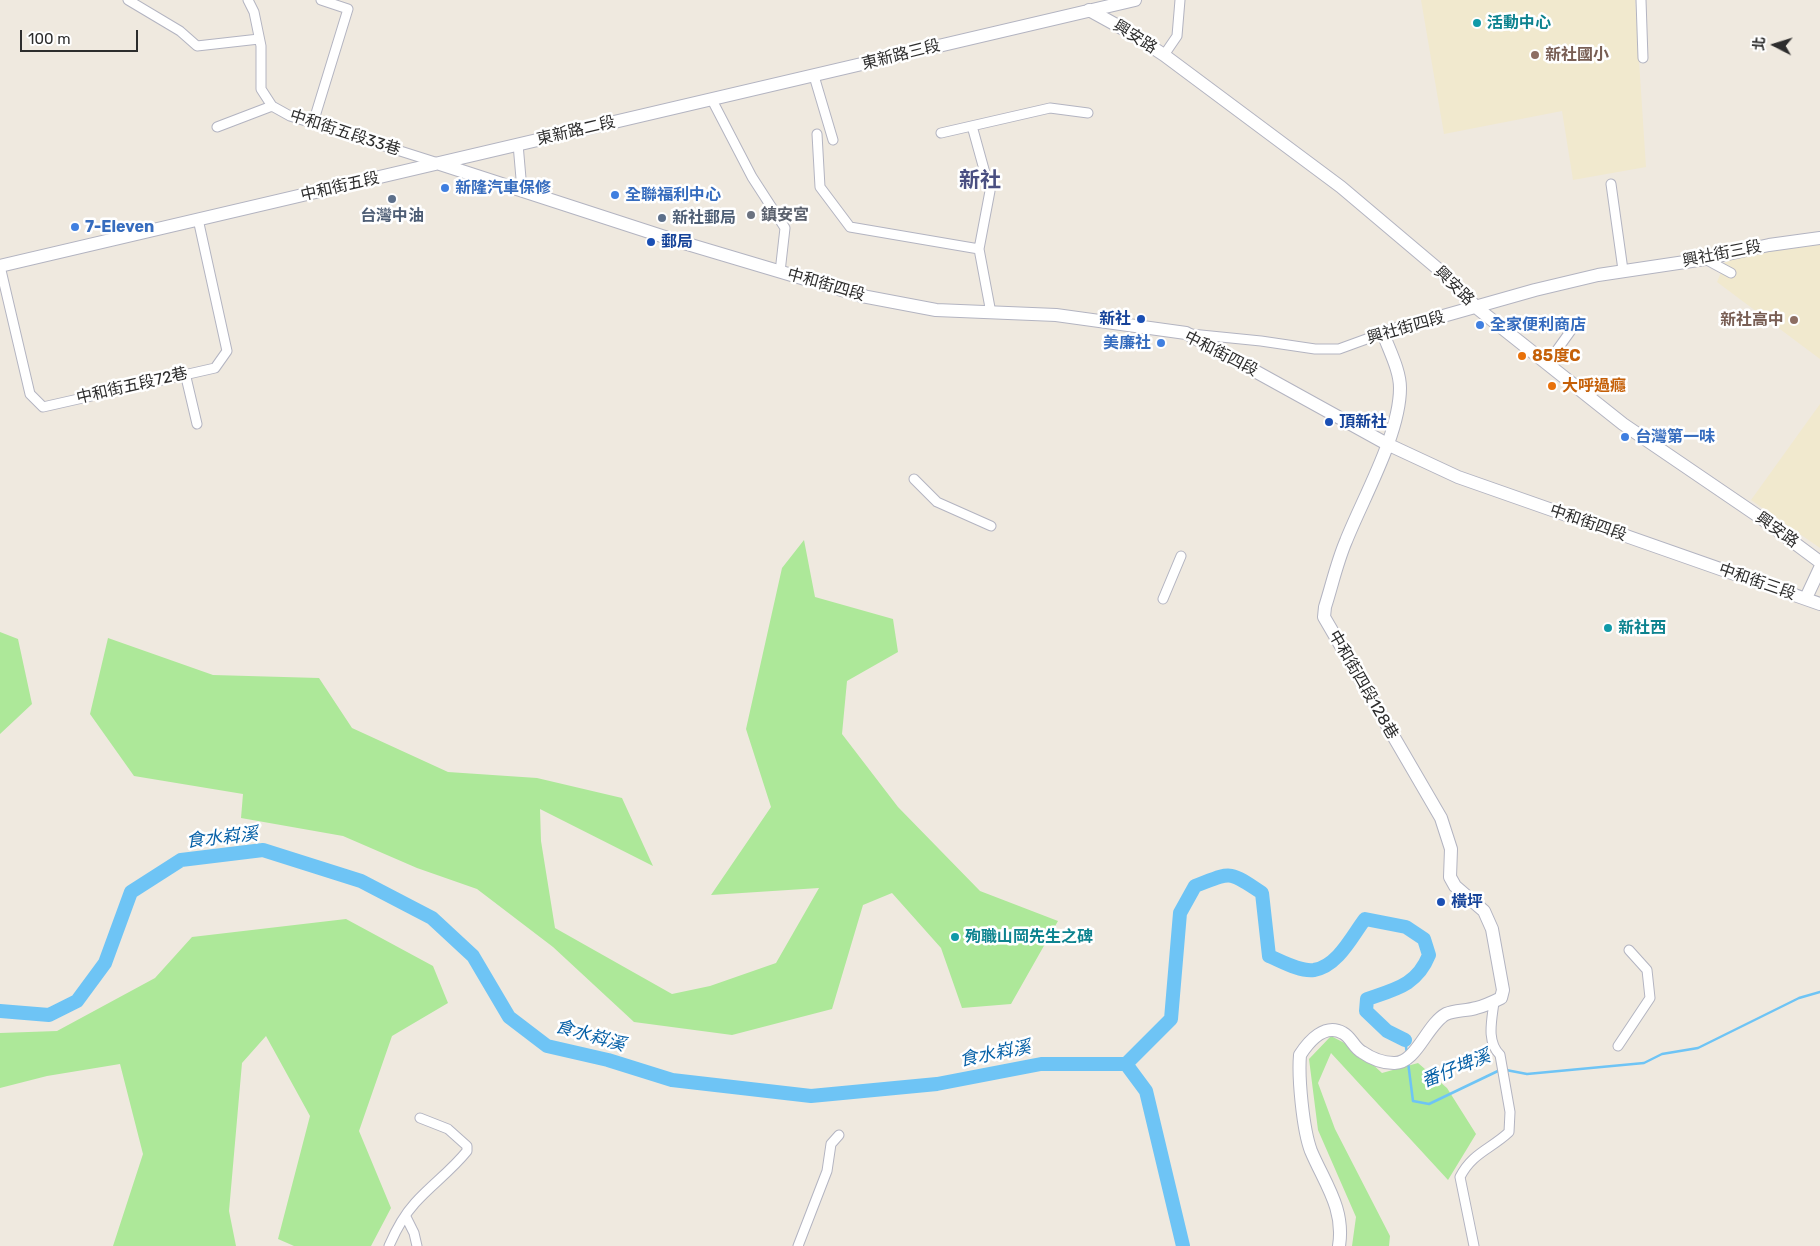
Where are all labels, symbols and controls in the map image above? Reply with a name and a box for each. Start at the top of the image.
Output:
place label: 活動中心 [1487,13,1551,33]
street label: 興安路 [1110,16,1160,58]
marker: 活動中心 [1471,17,1483,29]
scale bar [22,20,140,52]
north arrow [1750,20,1800,70]
text: 100 m [28,30,70,48]
street label: 東新路三段 [860,36,942,74]
text: 北 [1750,36,1769,51]
place label: 新社國小 [1545,45,1609,65]
marker: 新社國小 [1529,49,1541,61]
street label: 中和街五段33巷 [287,106,403,160]
street label: 東新路二段 [535,113,617,149]
district label: 新社 [959,168,1001,194]
street label: 中和街五段 [299,169,381,205]
place label: 新隆汽車保修 [455,178,551,198]
marker: 新隆汽車保修 [439,182,451,194]
place label: 全聯福利中心 [625,185,721,205]
marker: 全聯福利中心 [609,189,621,201]
marker: 台灣中油 [386,193,398,205]
place label: 鎮安宮 [761,205,809,225]
place label: 台灣中油 [360,206,424,226]
place label: 新社郵局 [672,208,736,228]
marker: 鎮安宮 [745,209,757,221]
marker: 新社郵局 [656,212,668,224]
place label: 7-Eleven [85,217,154,237]
marker: 7-Eleven [69,221,81,233]
place label: 郵局 [661,232,693,252]
marker: 郵局 [645,236,657,248]
street label: 興社街三段 [1681,237,1763,271]
street label: 興安路 [1430,262,1478,310]
street label: 中和街四段 [785,265,867,305]
street label: 興社街四段 [1365,308,1447,348]
place label: 新社 [1099,309,1131,329]
place label: 新社高中 [1720,310,1784,330]
marker: 新社 [1135,313,1147,325]
marker: 新社高中 [1788,314,1800,326]
place label: 全家便利商店 [1490,315,1586,335]
marker: 全家便利商店 [1474,319,1486,331]
street label: 中和街四段 [1181,327,1261,381]
place label: 美廉社 [1103,333,1151,353]
marker: 美廉社 [1155,337,1167,349]
place label: 85度C [1532,346,1580,366]
marker: 85度C [1516,350,1528,362]
street label: 中和街五段72巷 [74,364,190,408]
place label: 大呼過癮 [1562,376,1626,396]
marker: 大呼過癮 [1546,380,1558,392]
place label: 頂新社 [1339,412,1387,432]
marker: 頂新社 [1323,416,1335,428]
place label: 台灣第一味 [1635,427,1715,447]
marker: 台灣第一味 [1619,431,1631,443]
street label: 中和街四段 [1547,501,1629,545]
street label: 興安路 [1752,508,1802,552]
street label: 中和街三段 [1716,560,1798,604]
place label: 新社西 [1618,618,1666,638]
marker: 新社西 [1602,622,1614,634]
street label: 中和街四段128巷 [1324,627,1402,743]
water label: 食水嵙溪 [185,823,259,853]
place label: 橫坪 [1451,892,1483,912]
marker: 橫坪 [1435,896,1447,908]
place label: 殉職山岡先生之碑 [965,927,1093,947]
marker: 殉職山岡先生之碑 [949,931,961,943]
water label: 食水嵙溪 [552,1016,628,1056]
water label: 食水嵙溪 [958,1037,1032,1071]
water label: 番仔埤溪 [1419,1046,1493,1092]

